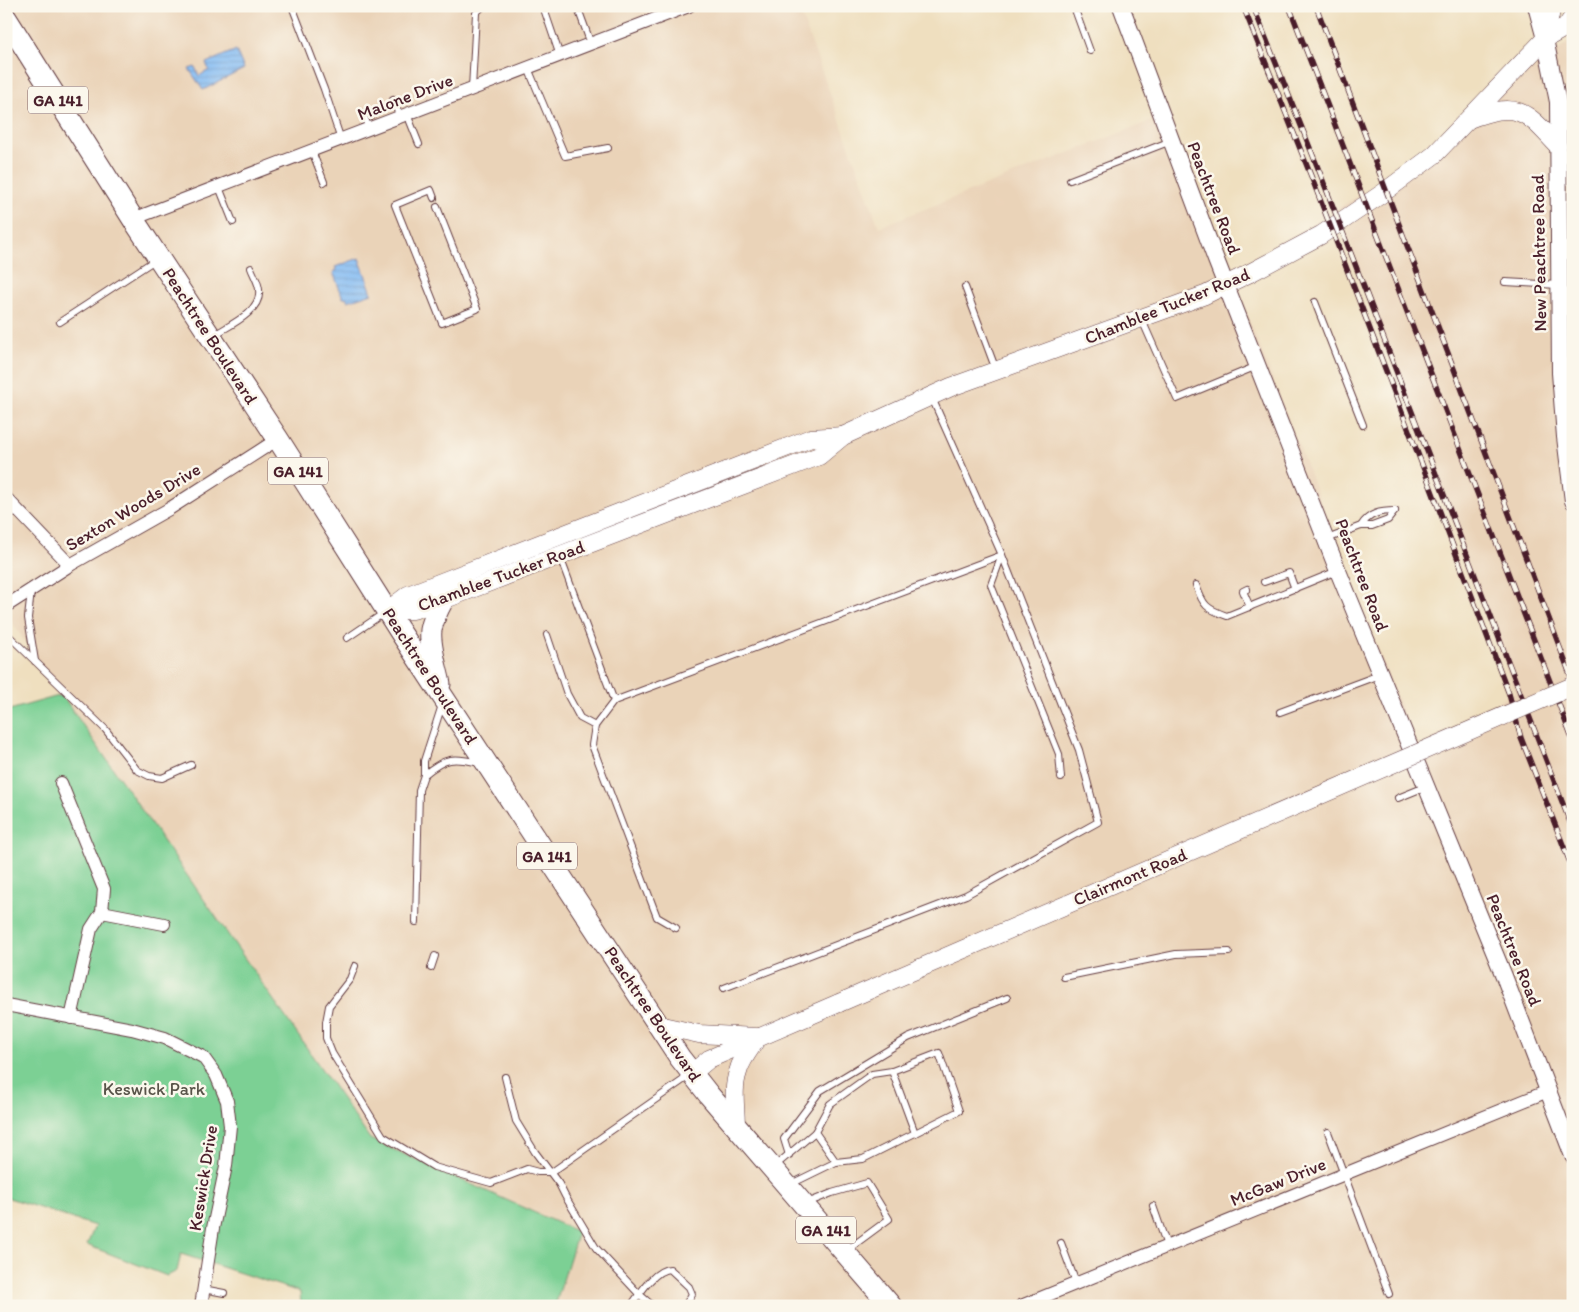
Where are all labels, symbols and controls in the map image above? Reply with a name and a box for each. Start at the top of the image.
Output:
street label: Malone Drive [354,69,456,125]
road number: GA 141 [28,86,88,114]
street label: Peachtree Road [1182,138,1246,258]
street label: New Peachtree Road [1527,174,1551,332]
street label: Peachtree Boulevard [158,263,262,409]
street label: Chamblee Tucker Road [1081,263,1253,349]
street label: Sexton Woods Drive [61,458,205,556]
road number: GA 141 [268,458,328,484]
street label: Peachtree Road [1330,515,1394,635]
street label: Chamblee Tucker Road [415,535,588,616]
street label: Peachtree Boulevard [378,603,482,749]
road number: GA 141 [517,842,577,869]
street label: Clairmont Road [1070,843,1190,911]
street label: Peachtree Road [1481,891,1547,1010]
street label: Peachtree Boulevard [599,942,707,1086]
park label: Keswick Park [103,1078,206,1100]
street label: Keswick Drive [184,1124,222,1232]
street label: McGaw Drive [1227,1153,1329,1211]
road number: GA 141 [796,1216,856,1244]

